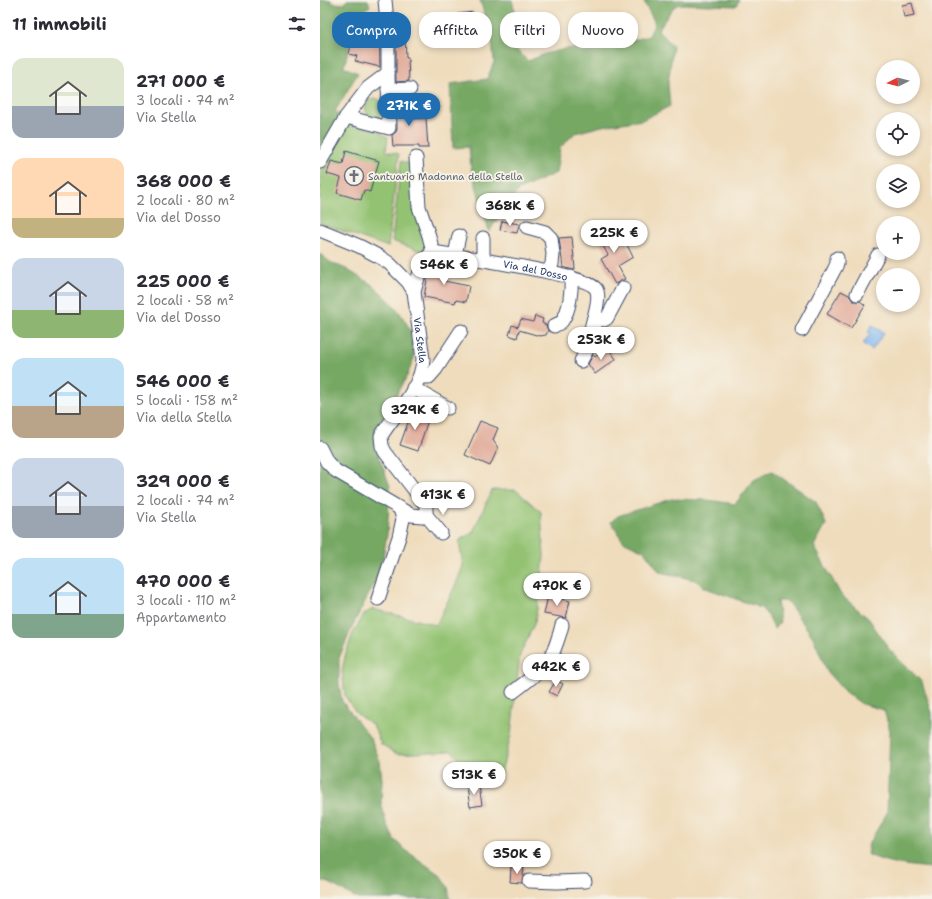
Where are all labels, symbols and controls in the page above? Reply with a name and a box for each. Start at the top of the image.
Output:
chip: Compra [332,12,411,48]
chip: Affitta [419,12,492,48]
chip: Filtri [500,12,560,48]
chip: Nuovo [568,12,638,48]
text: 11 immobili [12,13,107,35]
icon: filters [286,13,308,35]
north arrow [876,60,920,104]
map controls [876,60,920,312]
text: 271 000 € [136,70,225,92]
icon: home [44,74,92,122]
text: 3 locali · 74 m² [136,92,235,109]
pin: 271K € [376,93,442,127]
text: 271K € [386,97,432,114]
text: Via Stella [136,109,196,126]
button: locate [876,112,920,156]
button: layers [876,164,920,208]
church icon: Santuario Madonna della Stella [343,165,365,187]
text: 368 000 € [136,170,231,192]
place label: Santuario Madonna della Stella [368,170,523,183]
icon: home [44,174,92,222]
text: 2 locali · 80 m² [136,192,235,209]
pin: 368K € [477,193,543,227]
text: 368K € [485,197,535,214]
text: Via del Dosso [136,209,221,226]
button: + [876,216,920,260]
pin: 225K € [581,220,647,254]
text: 225K € [590,224,638,241]
pin: 546K € [411,252,477,286]
text: 546K € [420,256,468,273]
street label: Via del Dosso [502,257,569,284]
button: − [876,268,920,312]
text: 225 000 € [136,270,229,292]
icon: home [44,274,92,322]
text: 2 locali · 58 m² [136,292,234,309]
text: Via del Dosso [136,309,221,326]
street label: Via Stella [410,317,429,365]
pin: 253K € [568,327,634,361]
text: 253K € [577,331,625,348]
text: 546 000 € [136,370,229,392]
icon: home [44,374,92,422]
text: 5 locali · 158 m² [136,392,238,409]
pin: 329K € [382,397,448,431]
text: 329K € [391,401,439,418]
text: Via della Stella [136,409,232,426]
text: 329 000 € [136,470,230,492]
icon: home [44,474,92,522]
pin: 413K € [410,482,476,516]
text: 413K € [420,486,466,503]
text: 2 locali · 74 m² [136,492,235,509]
text: Via Stella [136,509,196,526]
text: 470 000 € [136,570,230,592]
pin: 470K € [524,573,590,607]
icon: home [44,574,92,622]
text: 470K € [532,577,582,594]
text: 3 locali · 110 m² [136,592,236,609]
text: Appartamento [136,609,227,626]
pin: 442K € [523,654,589,688]
text: 442K € [532,658,581,675]
pin: 513K € [441,762,507,796]
text: 513K € [452,766,496,783]
pin: 350K € [484,841,550,875]
text: 350K € [493,845,541,862]

